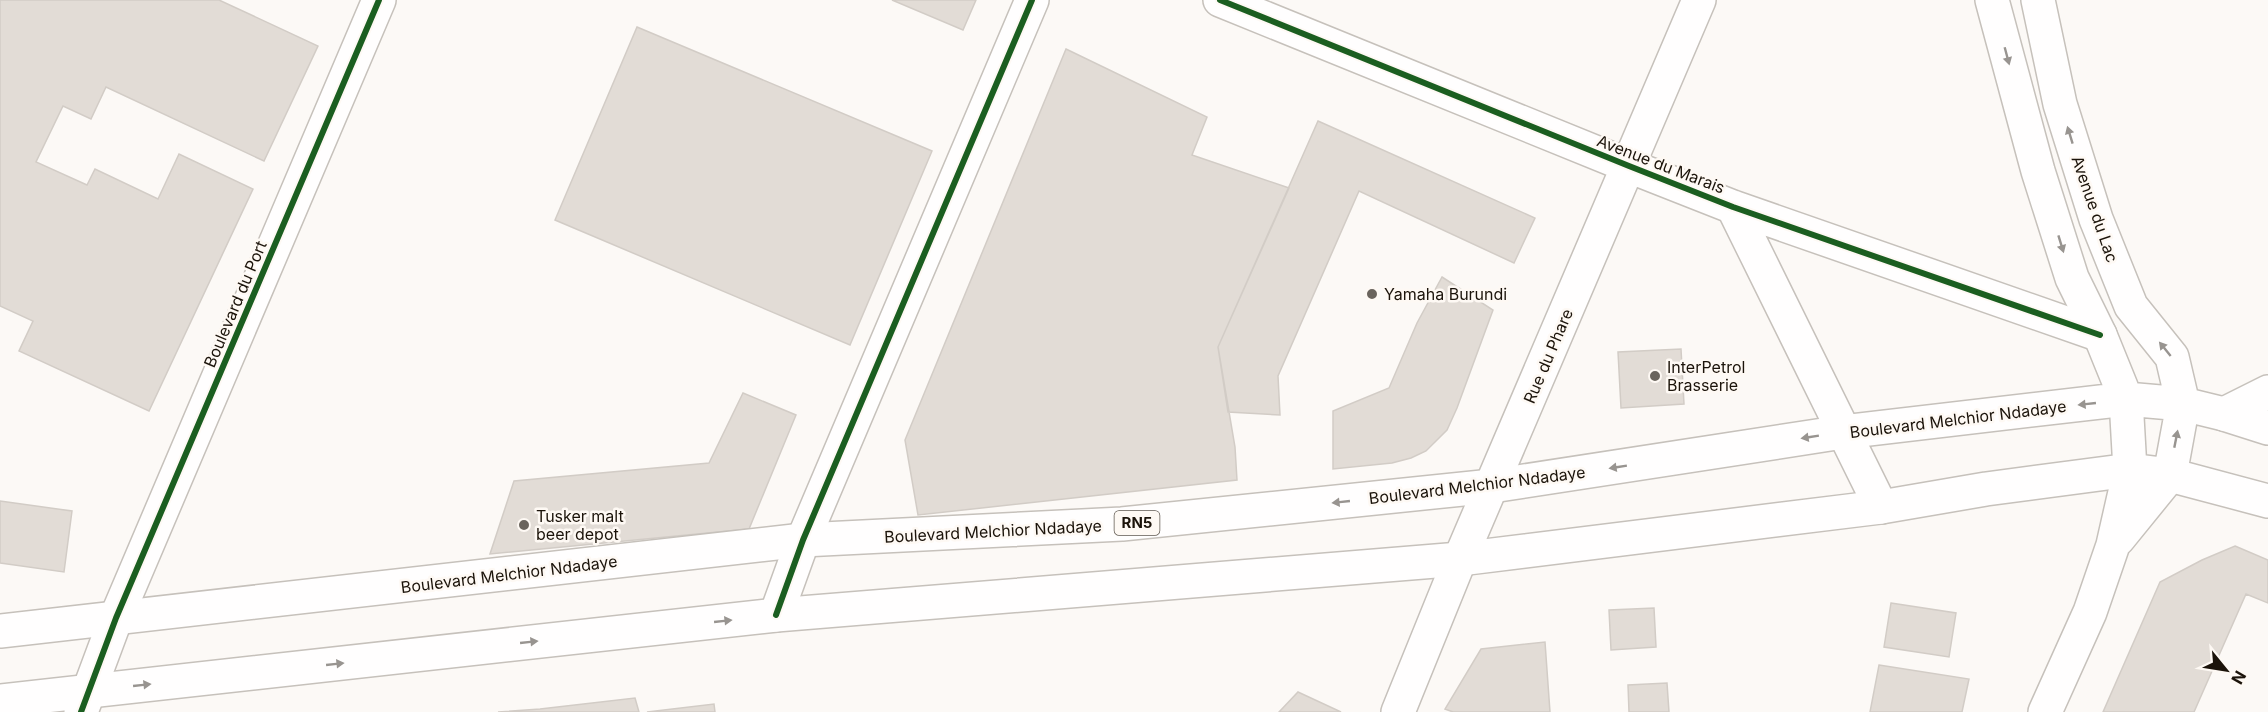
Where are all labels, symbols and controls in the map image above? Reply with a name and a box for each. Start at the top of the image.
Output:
one-way arrow [2003,48,2012,66]
one-way arrow [2064,126,2074,144]
street label: Avenue du Marais [1594,130,1728,198]
street label: Avenue du Lac [2067,153,2123,265]
one-way arrow [2057,235,2066,253]
street label: Boulevard du Port [199,238,271,370]
place label: Yamaha Burundi [1384,284,1507,304]
marker: Yamaha Burundi [1365,287,1379,301]
street label: Rue du Phare [1519,306,1577,406]
one-way arrow [2159,341,2172,357]
place label: InterPetrol Brasserie [1667,357,1745,395]
marker: InterPetrol Brasserie [1648,369,1662,383]
street label: Boulevard Melchior Ndadaye [1849,396,2067,442]
one-way arrow [2078,399,2097,409]
one-way arrow [2172,430,2181,449]
one-way arrow [1801,433,1820,442]
street label: Boulevard Melchior Ndadaye [1368,462,1586,508]
one-way arrow [1608,462,1627,471]
one-way arrow [1331,497,1350,506]
place label: Tusker malt beer depot [536,506,624,544]
road number: RN5 [1114,511,1160,535]
street label: Boulevard Melchior Ndadaye [884,515,1102,547]
marker: Tusker malt beer depot [517,518,531,532]
street label: Boulevard Melchior Ndadaye [400,551,618,597]
one-way arrow [714,616,733,626]
one-way arrow [520,638,539,647]
north arrow [2196,640,2256,700]
one-way arrow [326,659,345,669]
text: N [2227,667,2251,688]
one-way arrow [132,680,151,690]

